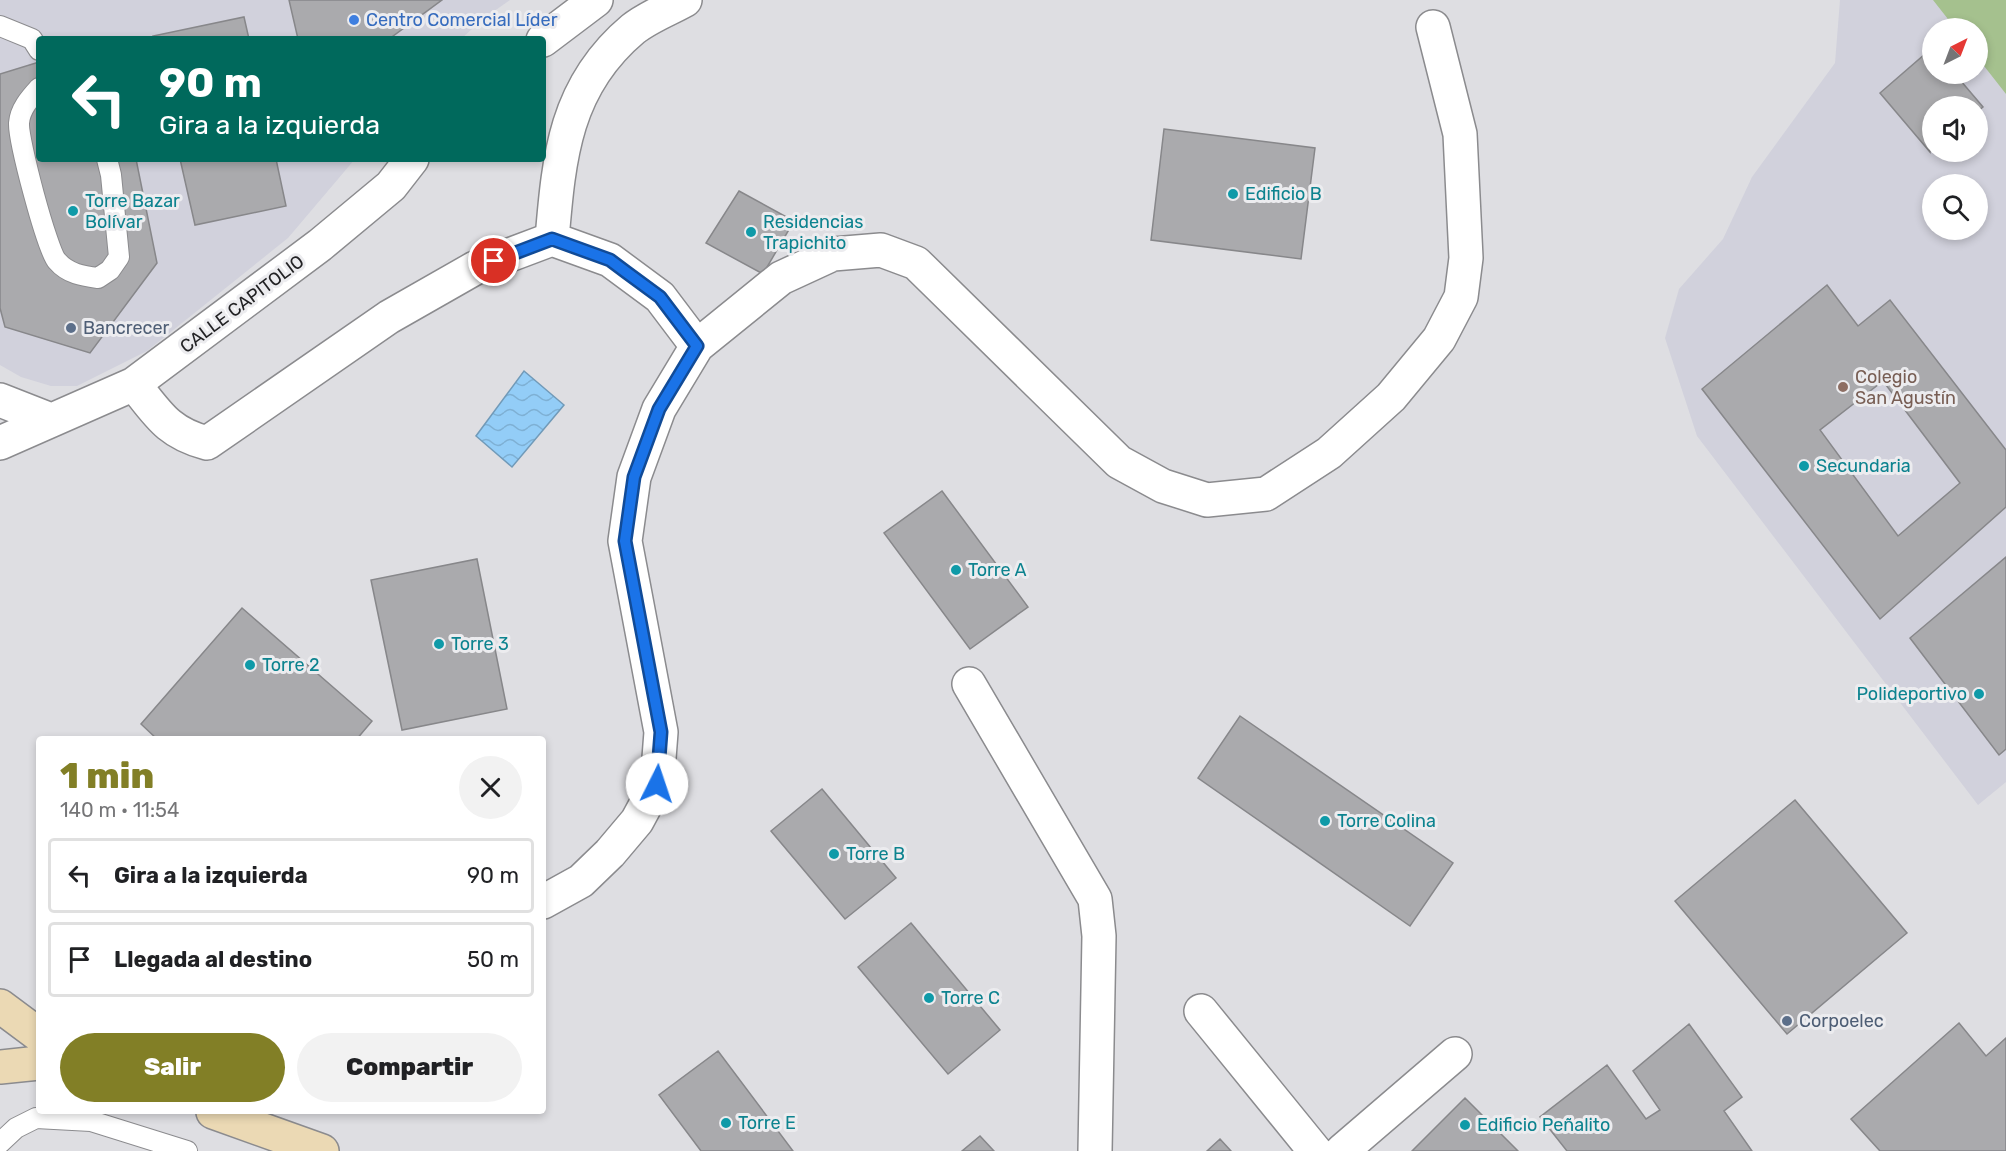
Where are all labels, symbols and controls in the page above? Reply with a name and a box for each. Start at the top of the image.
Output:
place label: Centro Comercial Líder [366,9,558,31]
marker: Centro Comercial Líder [347,13,361,27]
north arrow [1922,18,1988,84]
map controls [1922,18,1988,240]
text: 90 m [159,58,262,108]
icon: left [60,60,138,138]
button: sound [1922,96,1988,162]
text: Gira a la izquierda [159,109,380,141]
button: search [1922,174,1988,240]
place label: Edificio B [1245,183,1322,205]
marker: Edificio B [1226,187,1240,201]
place label: Torre Bazar Bolívar [85,190,180,233]
marker: Torre Bazar Bolívar [66,204,80,218]
place label: Residencias Trapichito [763,211,863,254]
marker: Residencias Trapichito [744,225,758,239]
pin [468,235,519,286]
icon: arrive [477,244,510,277]
street label: CALLE CAPITOLIO [176,250,308,358]
place label: Bancrecer [83,317,170,339]
marker: Bancrecer [64,321,78,335]
place label: Colegio San Agustín [1855,366,1956,409]
marker: Colegio San Agustín [1836,380,1850,394]
place label: Secundaria [1816,455,1911,477]
marker: Secundaria [1797,459,1811,473]
place label: Torre A [968,559,1027,581]
marker: Torre A [949,563,963,577]
place label: Torre 3 [451,633,509,655]
marker: Torre 3 [432,637,446,651]
place label: Torre 2 [262,654,320,676]
marker: Torre 2 [243,658,257,672]
place label: Polideportivo [1856,683,1967,705]
marker: Polideportivo [1972,687,1986,701]
position arrow [625,752,689,816]
text: 1 min [60,754,154,797]
button: close [459,756,522,819]
text: 140 m · 11:54 [60,798,179,822]
place label: Torre Colina [1337,810,1436,832]
marker: Torre Colina [1318,814,1332,828]
place label: Torre B [846,843,905,865]
marker: Torre B [827,847,841,861]
icon: left [63,859,96,892]
text: Gira a la izquierda [114,862,308,889]
text: 90 m [467,862,519,889]
icon: arrive [63,943,96,976]
text: Llegada al destino [114,946,312,973]
text: 50 m [467,946,519,973]
place label: Torre C [941,987,1000,1009]
marker: Torre C [922,991,936,1005]
place label: Corpoelec [1799,1010,1884,1032]
marker: Corpoelec [1780,1014,1794,1028]
button: Salir [60,1033,285,1102]
button: Compartir [297,1033,522,1102]
place label: Torre E [738,1112,796,1134]
place label: Edificio Peñalito [1477,1114,1610,1136]
marker: Torre E [719,1116,733,1130]
marker: Edificio Peñalito [1458,1118,1472,1132]

